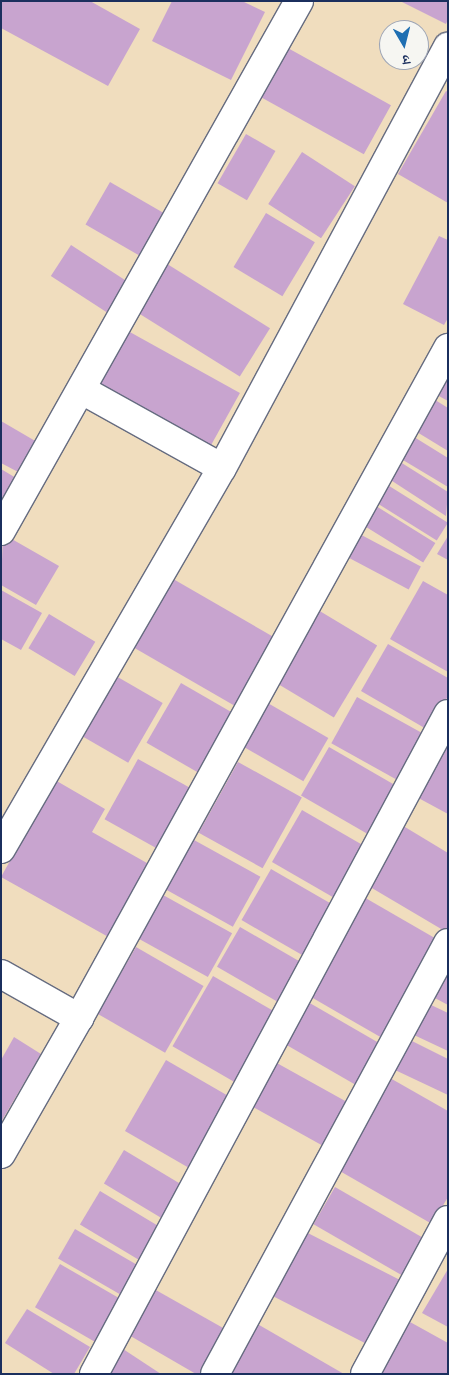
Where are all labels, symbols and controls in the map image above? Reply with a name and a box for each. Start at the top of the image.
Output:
north arrow [379,20,429,70]
text: उ [401,50,411,68]

